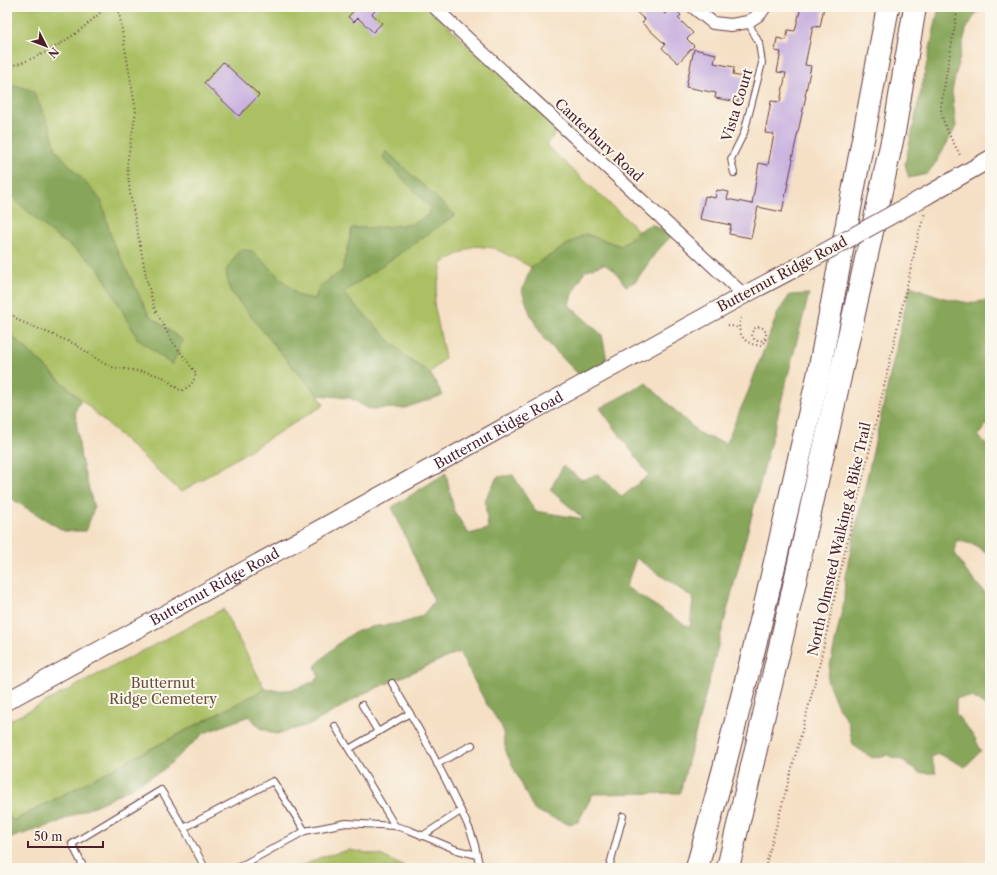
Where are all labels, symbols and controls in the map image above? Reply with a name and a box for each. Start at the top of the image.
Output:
north arrow [26,26,66,66]
text: N [45,44,62,61]
street label: Vista Court [717,66,757,145]
street label: Canterbury Road [551,94,647,186]
street label: Butternut Ridge Road [714,232,850,316]
street label: Butternut Ridge Road [431,387,567,473]
street label: North Olmsted Walking & Bike Trail [803,420,875,658]
street label: Butternut Ridge Road [147,544,283,629]
park label: Butternut Ridge Cemetery [109,674,217,708]
scale bar [28,823,103,849]
text: 50 m [34,829,63,844]

